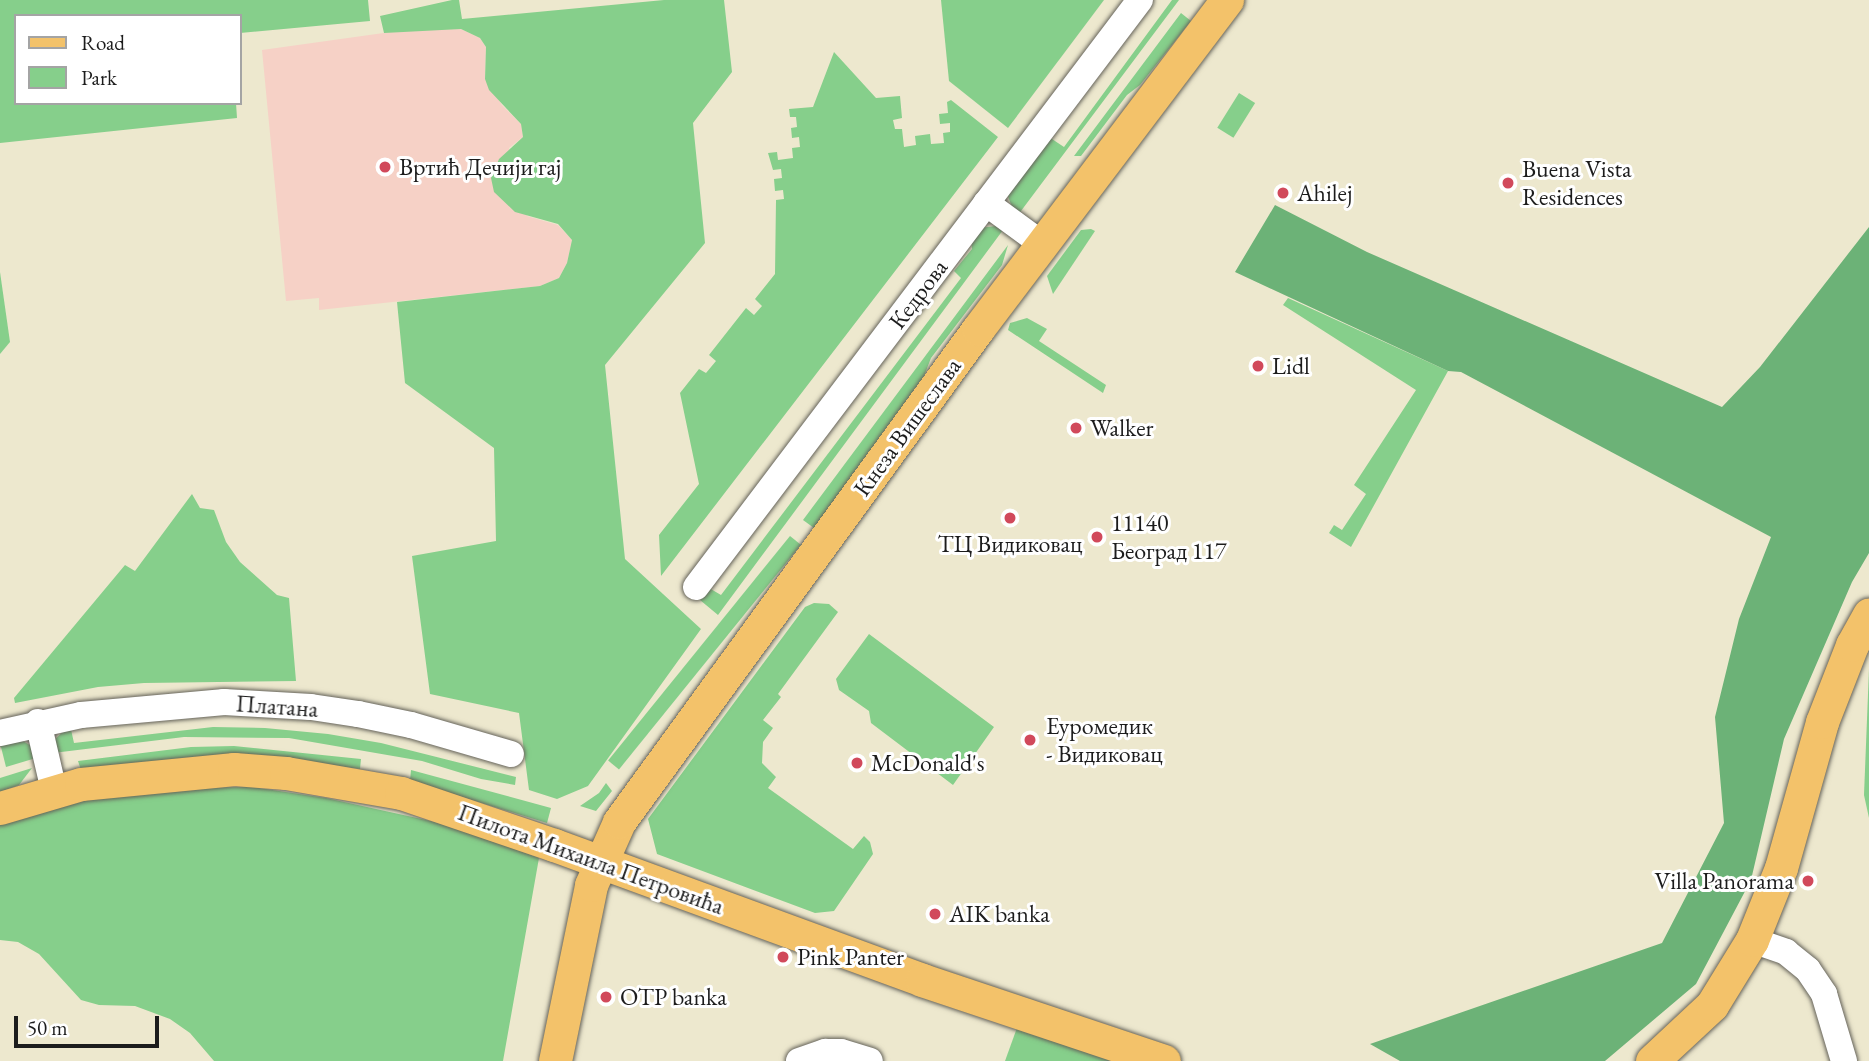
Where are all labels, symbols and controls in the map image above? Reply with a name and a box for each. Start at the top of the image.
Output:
legend [14,14,242,105]
text: Road [81,29,125,56]
text: Park [81,64,117,91]
place label: Вртић Дечији гај [399,153,561,181]
place label: Buena Vista Residences [1522,155,1632,211]
marker: Вртић Дечији гај [377,159,393,175]
marker: Buena Vista Residences [1500,175,1516,191]
place label: Ahilej [1297,179,1352,207]
marker: Ahilej [1275,185,1291,201]
street label: Кедрова [883,253,953,335]
street label: Кнеза Вишеслава [847,352,967,502]
place label: Lidl [1272,352,1310,380]
marker: Lidl [1250,358,1266,374]
place label: Walker [1090,414,1154,442]
marker: Walker [1068,420,1084,436]
place label: 11140 Београд 117 [1111,509,1226,565]
marker: ТЦ Видиковац [1002,510,1018,526]
marker: 11140 Београд 117 [1089,529,1105,545]
place label: ТЦ Видиковац [938,530,1082,558]
street label: Платана [235,689,319,723]
place label: Еуромедик - Видиковац [1046,712,1163,768]
marker: Еуромедик - Видиковац [1020,730,1040,750]
place label: McDonald's [871,749,985,777]
marker: McDonald's [849,755,865,771]
street label: Пилота Михаила Петровића [454,797,728,921]
place label: Villa Panorama [1655,867,1794,895]
marker: Villa Panorama [1800,873,1816,889]
place label: AIK banka [949,900,1050,928]
marker: AIK banka [927,906,943,922]
place label: Pink Panter [797,943,904,971]
marker: Pink Panter [775,949,791,965]
place label: OTP banka [620,983,727,1011]
marker: OTP banka [598,989,614,1005]
scale bar [18,1002,163,1046]
text: 50 m [27,1014,68,1041]

